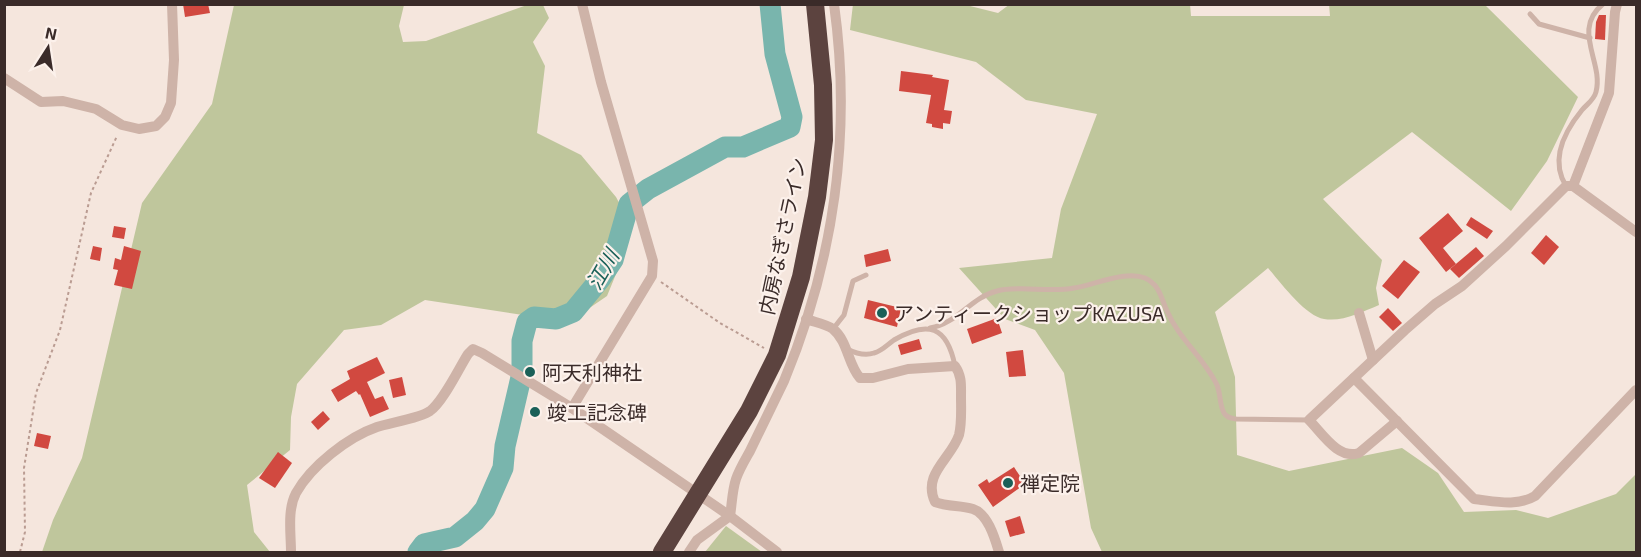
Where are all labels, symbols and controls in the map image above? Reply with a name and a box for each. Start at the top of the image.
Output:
north arrow [18,18,78,78]
text: N [44,22,59,43]
street label: 内房なぎさライン [754,155,810,317]
water label: 江川 [581,243,624,293]
place label: アンティークショップKAZUSA [894,301,1165,325]
marker: アンティークショップKAZUSA [875,306,889,320]
place label: 阿天利神社 [542,360,642,384]
marker: 阿天利神社 [523,365,537,379]
place label: 竣工記念碑 [547,400,647,424]
marker: 竣工記念碑 [528,405,542,419]
place label: 禅定院 [1020,471,1080,495]
marker: 禅定院 [1001,476,1015,490]

